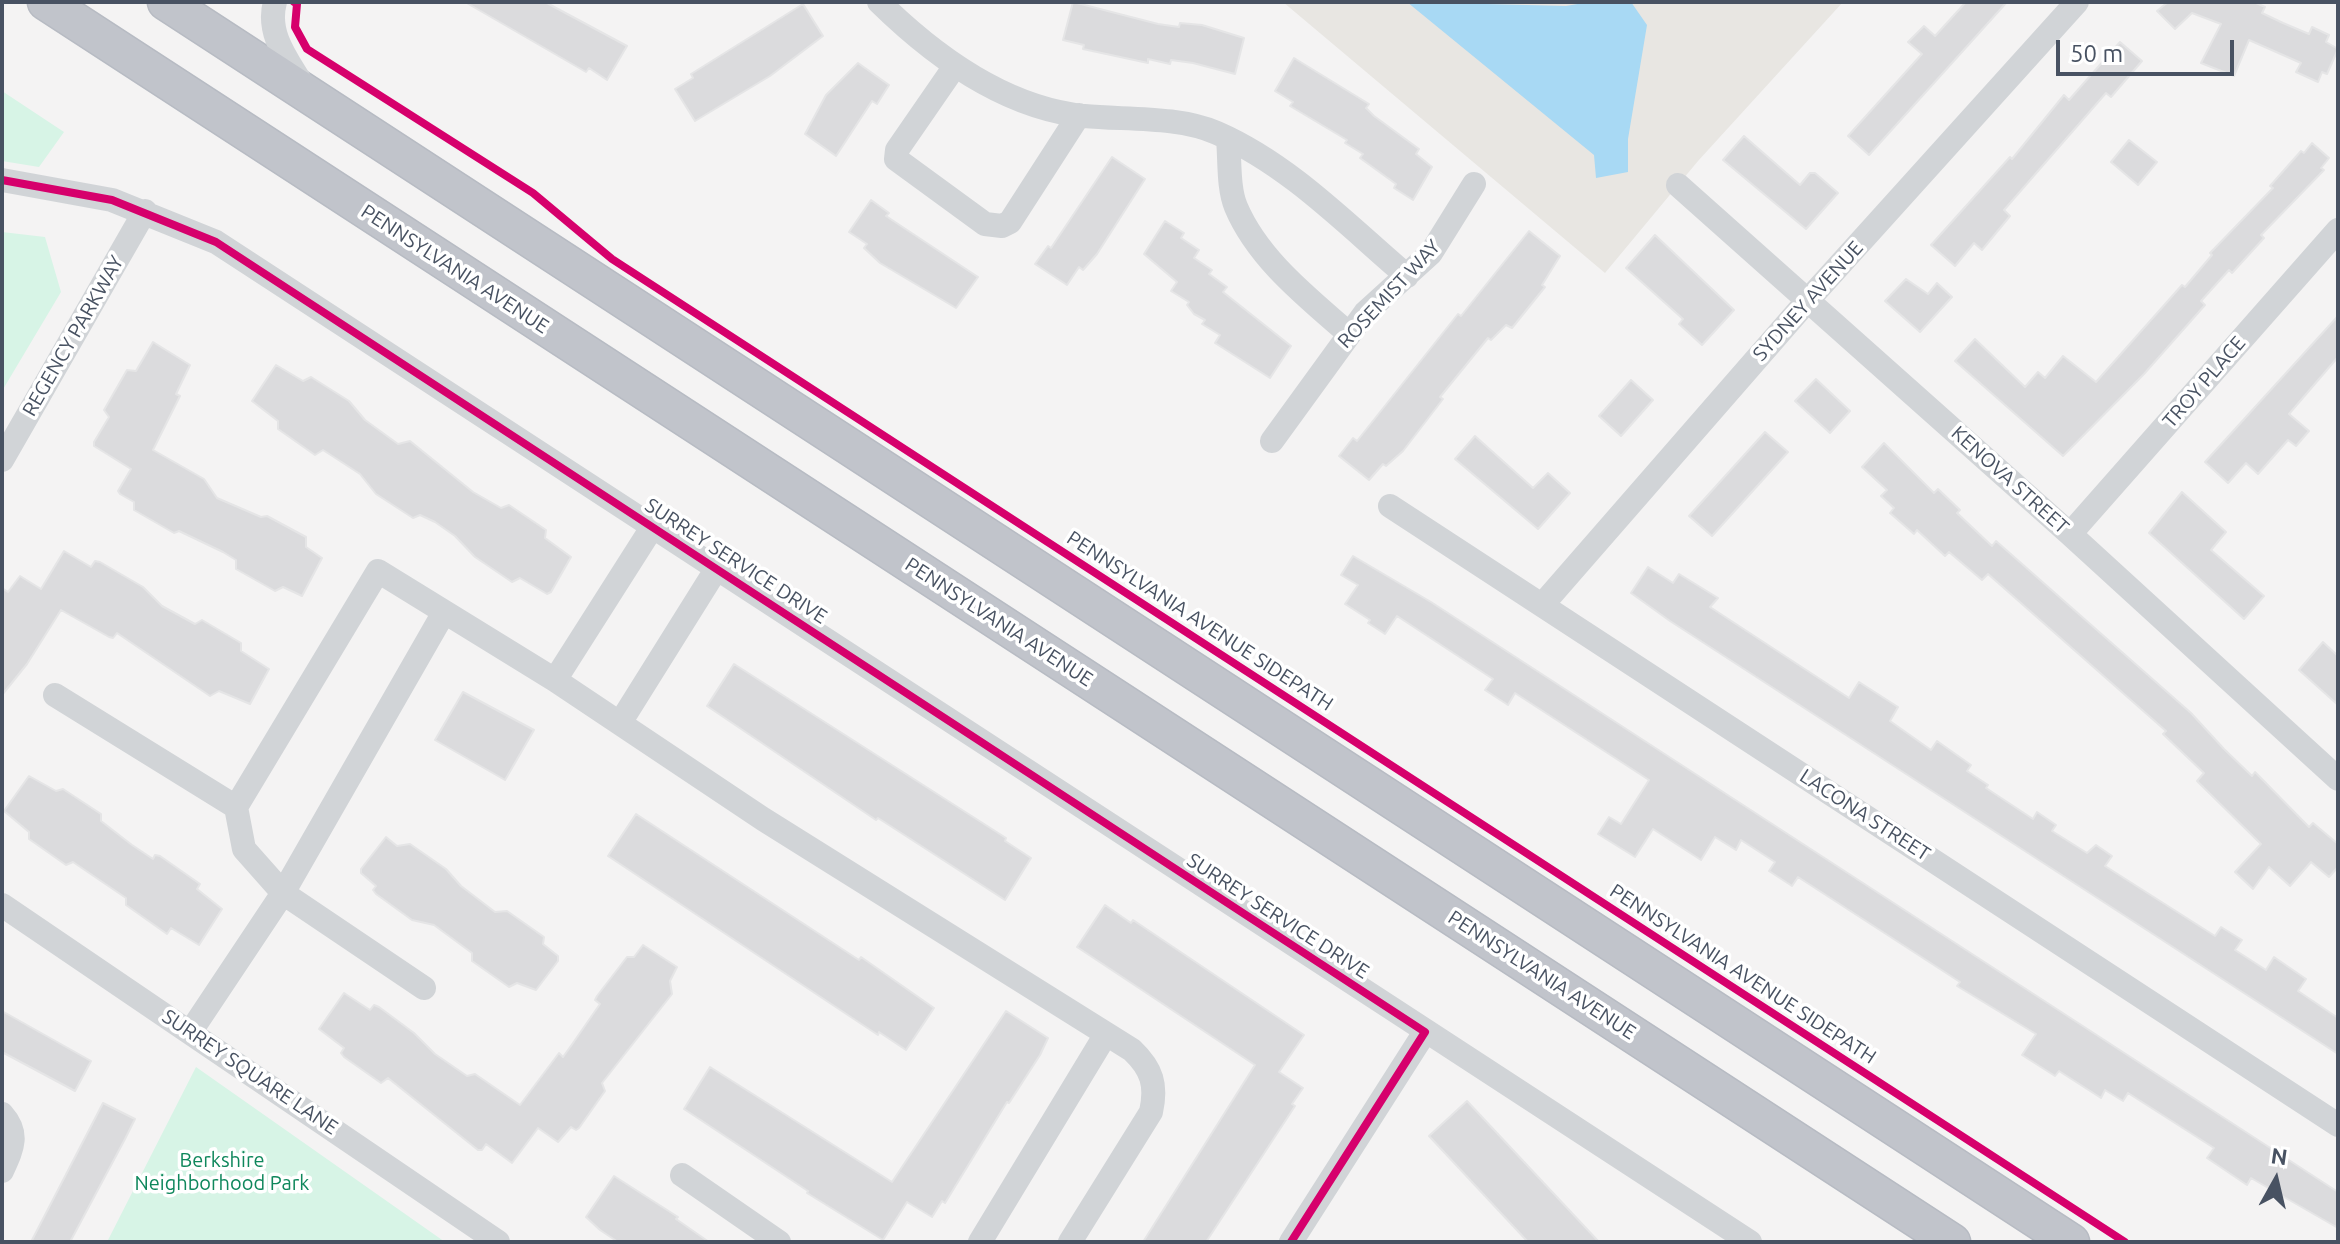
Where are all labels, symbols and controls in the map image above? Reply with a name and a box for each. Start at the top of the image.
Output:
scale bar [2060,24,2238,74]
text: 50 m [2070,40,2123,67]
street label: PENNSYLVANIA AVENUE [357,199,553,339]
street label: ROSEMIST WAY [1333,235,1445,353]
street label: SYDNEY AVENUE [1748,236,1868,366]
street label: REGENCY PARKWAY [17,251,129,421]
street label: TROY PLACE [2158,331,2250,433]
street label: KENOVA STREET [1946,421,2074,539]
street label: SURREY SERVICE DRIVE [640,493,832,629]
street label: PENNSYLVANIA AVENUE SIDEPATH [1062,526,1338,716]
street label: PENNSYLVANIA AVENUE [901,552,1097,692]
street label: LACONA STREET [1795,764,1935,866]
street label: SURREY SERVICE DRIVE [1182,848,1374,984]
street label: PENNSYLVANIA AVENUE SIDEPATH [1605,879,1881,1069]
street label: PENNSYLVANIA AVENUE [1444,905,1640,1045]
street label: SURREY SQUARE LANE [158,1004,342,1140]
north arrow [2236,1140,2316,1220]
text: N [2270,1142,2289,1169]
park label: Berkshire Neighborhood Park [135,1148,309,1195]

